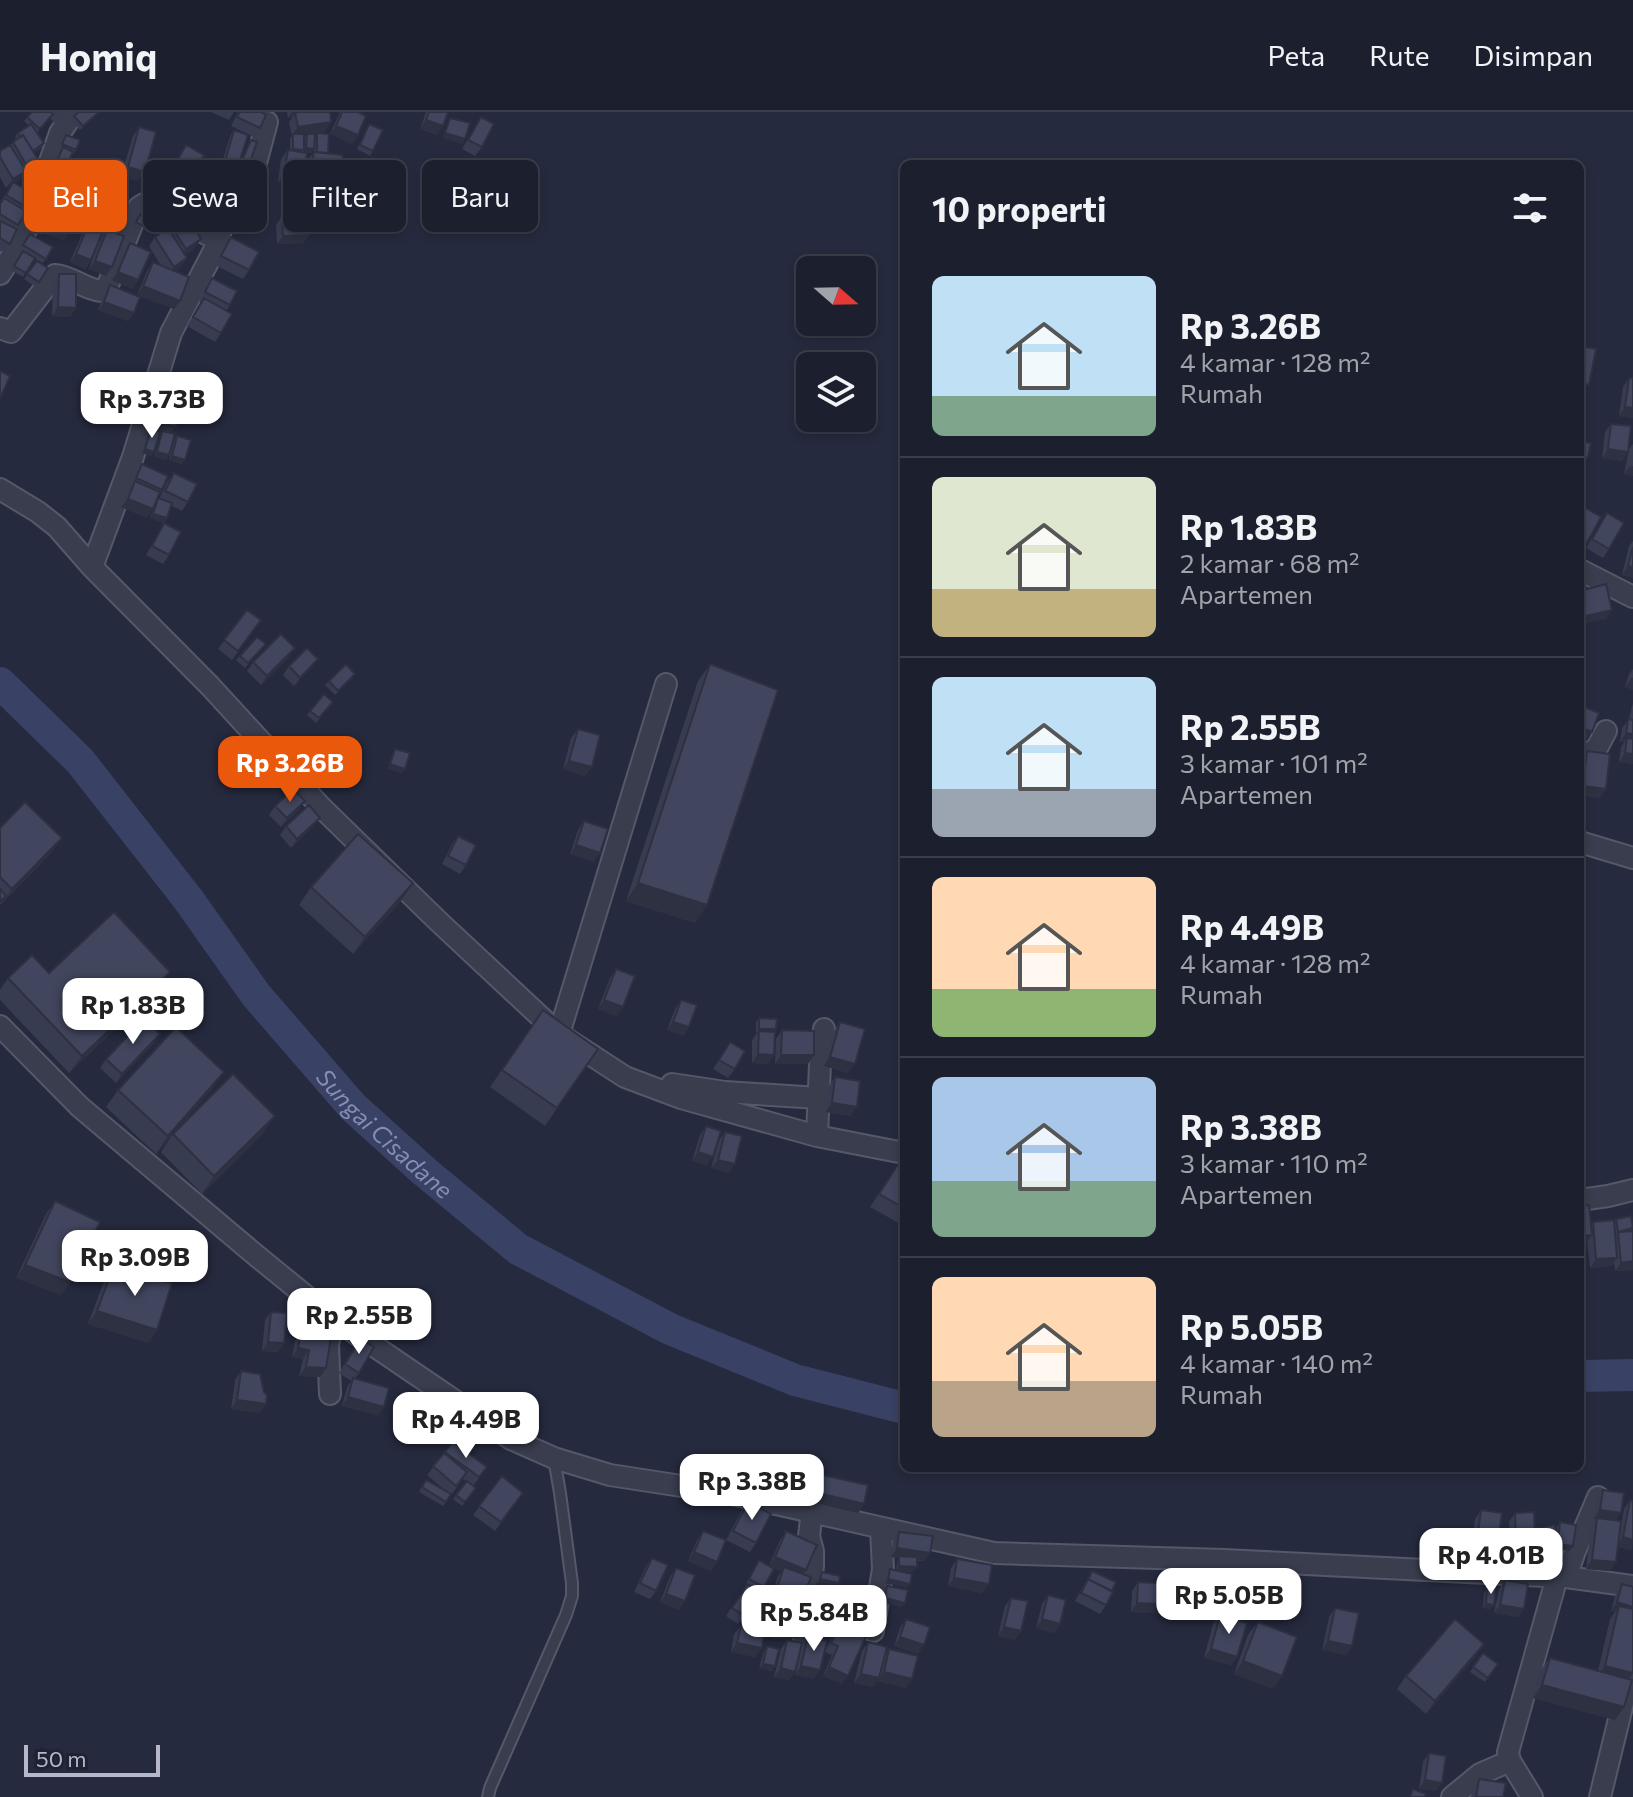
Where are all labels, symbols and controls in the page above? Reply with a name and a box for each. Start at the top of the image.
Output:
text: Homiq [40,32,157,79]
text: Peta [1267,38,1325,72]
text: Rute [1369,38,1430,72]
text: Disimpan [1474,38,1593,72]
chip: Beli [24,160,127,232]
chip: Sewa [143,160,267,232]
chip: Filter [283,160,406,232]
chip: Baru [422,160,538,232]
icon: filters [1508,186,1552,230]
text: 10 properti [932,187,1106,229]
north arrow [796,256,876,336]
map controls [796,256,876,432]
text: Rp 3.26B [1180,304,1321,346]
icon: home [996,308,1092,404]
text: 4 kamar · 128 m² [1180,346,1370,377]
button: layers [796,352,876,432]
pin: Rp 3.73B [69,372,235,440]
text: Rumah [1180,377,1263,408]
text: Rp 3.73B [99,382,205,413]
text: Rp 1.83B [1180,505,1317,547]
icon: home [996,509,1092,605]
text: 2 kamar · 68 m² [1180,547,1360,578]
text: Apartemen [1180,578,1313,609]
text: Rp 2.55B [1180,705,1321,747]
icon: home [996,709,1092,805]
pin: Rp 3.26B [207,736,373,804]
text: Rp 3.26B [236,746,344,777]
text: 3 kamar · 101 m² [1180,747,1368,778]
text: Apartemen [1180,778,1313,809]
text: Rp 4.49B [1180,905,1324,947]
icon: home [996,909,1092,1005]
text: 4 kamar · 128 m² [1180,947,1370,978]
pin: Rp 1.83B [50,978,216,1046]
text: Rumah [1180,978,1263,1009]
text: Rp 1.83B [81,988,185,1019]
water label: Sungai Cisadane [311,1062,459,1204]
text: Rp 3.38B [1180,1105,1322,1147]
icon: home [996,1109,1092,1205]
text: 3 kamar · 110 m² [1180,1147,1368,1178]
text: Apartemen [1180,1178,1313,1209]
pin: Rp 3.09B [52,1230,218,1298]
text: Rp 3.09B [80,1240,190,1271]
pin: Rp 2.55B [276,1288,442,1356]
text: Rp 2.55B [305,1298,413,1329]
text: Rp 5.05B [1180,1305,1323,1347]
icon: home [996,1309,1092,1405]
text: 4 kamar · 140 m² [1180,1347,1373,1378]
text: Rumah [1180,1378,1263,1409]
pin: Rp 4.49B [383,1392,549,1460]
text: Rp 4.49B [411,1402,521,1433]
pin: Rp 3.38B [669,1454,835,1522]
text: Rp 3.38B [698,1464,806,1495]
pin: Rp 4.01B [1408,1528,1574,1596]
text: Rp 4.01B [1438,1538,1544,1569]
pin: Rp 5.05B [1146,1568,1312,1636]
text: Rp 5.05B [1174,1578,1284,1609]
pin: Rp 5.84B [731,1585,897,1653]
text: Rp 5.84B [760,1595,868,1626]
scale bar [24,1741,160,1777]
text: 50 m [36,1745,86,1772]

